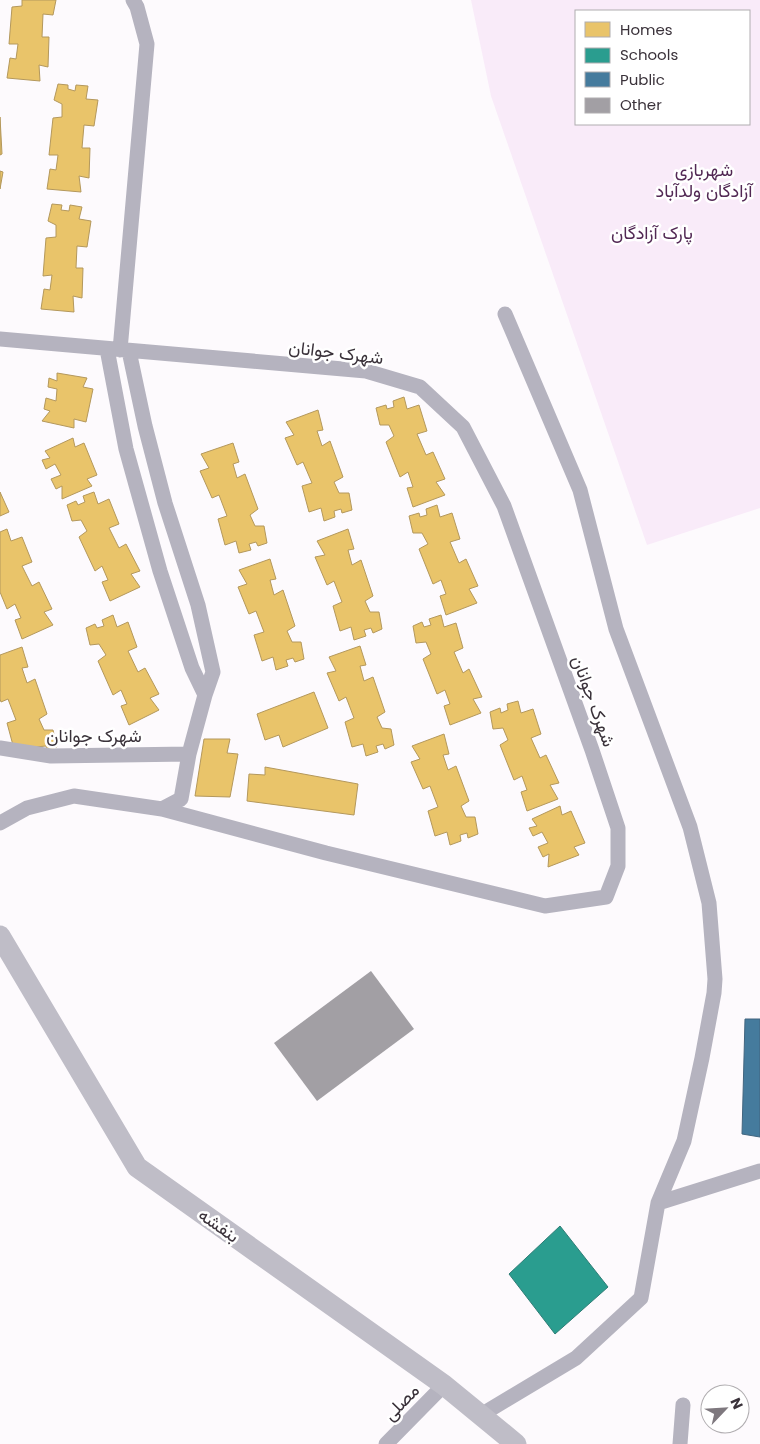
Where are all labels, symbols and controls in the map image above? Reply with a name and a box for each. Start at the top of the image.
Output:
legend [575,10,750,125]
text: Homes [620,19,673,40]
text: Schools [620,44,678,65]
text: Public [620,69,665,90]
text: Other [620,94,662,115]
park label: شهربازی آزادگان ولدآباد [656,157,754,203]
park label: پارک آزادگان [611,220,693,245]
street label: شهرک جوانان [287,334,385,370]
street label: شهرک جوانان [566,652,622,750]
street label: شهرک جوانان [46,723,142,748]
street label: بنفشه [193,1202,245,1248]
street label: مصلی [377,1378,425,1426]
north arrow [700,1384,750,1434]
text: N [725,1395,748,1413]

